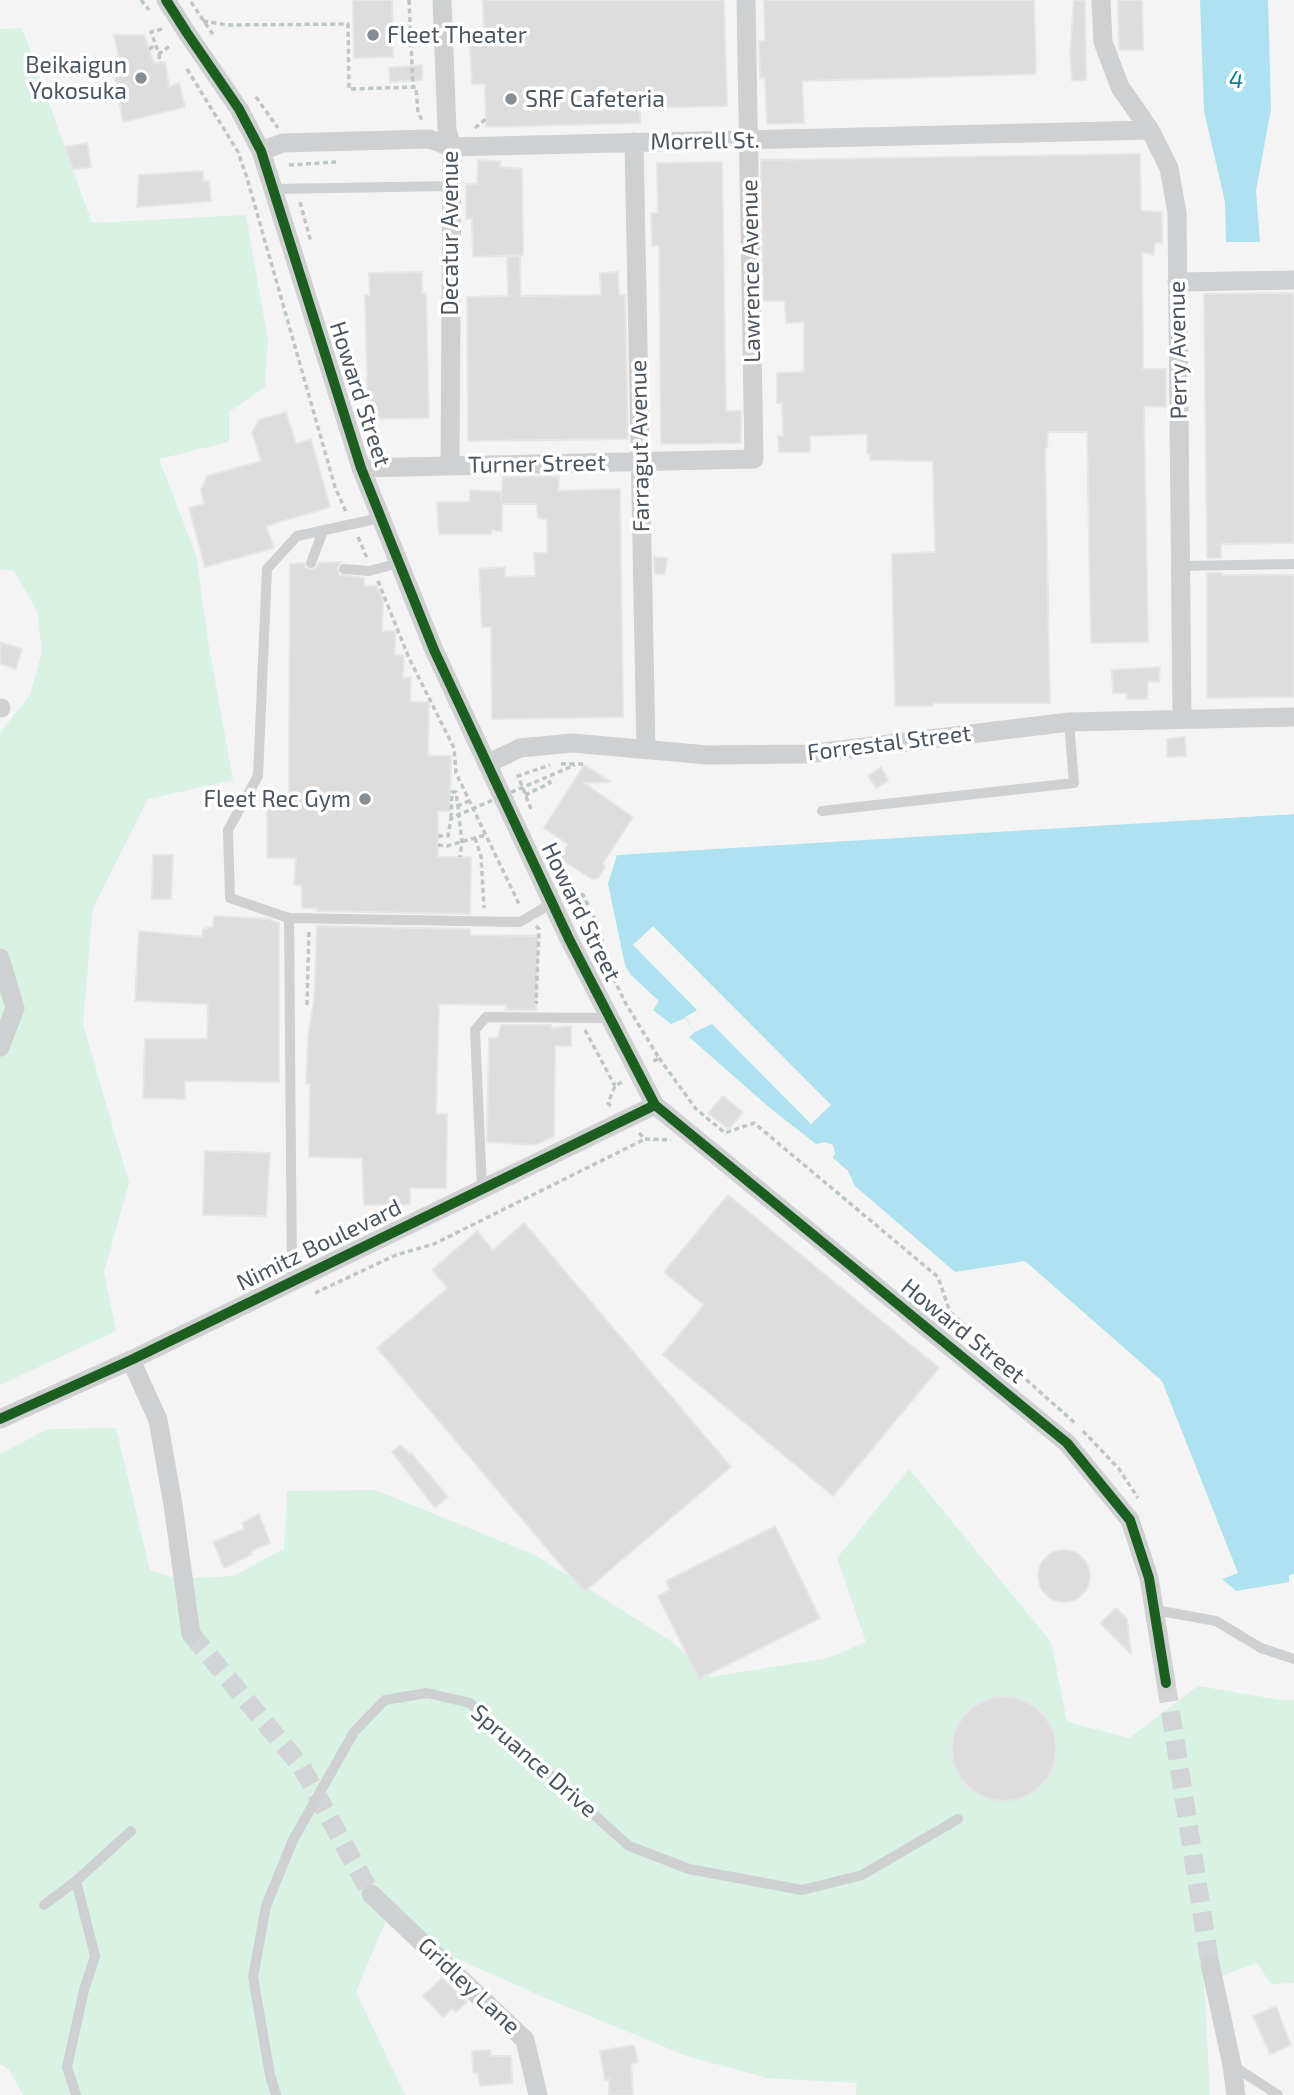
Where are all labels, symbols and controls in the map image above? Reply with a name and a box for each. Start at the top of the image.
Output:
place label: Fleet Theater [387,21,527,49]
marker: Fleet Theater [365,27,381,43]
place label: Beikaigun Yokosuka [25,51,127,105]
water label: 4 [1229,66,1243,94]
marker: Beikaigun Yokosuka [133,70,149,86]
place label: SRF Cafeteria [525,85,665,113]
marker: SRF Cafeteria [503,91,519,107]
street label: Morrell St. [650,126,760,156]
street label: Decatur Avenue [436,151,464,315]
street label: Lawrence Avenue [736,179,766,363]
street label: Perry Avenue [1163,280,1193,420]
street label: Howard Street [324,318,396,470]
street label: Farragut Avenue [625,360,655,532]
street label: Turner Street [468,449,606,479]
street label: Forrestal Street [806,719,972,767]
place label: Fleet Rec Gym [204,785,351,813]
marker: Fleet Rec Gym [357,791,373,807]
street label: Howard Street [535,838,627,986]
street label: Nimitz Boulevard [232,1193,406,1297]
street label: Howard Street [896,1273,1030,1389]
street label: Spruance Drive [465,1699,603,1823]
street label: Gridley Lane [412,1932,526,2040]

